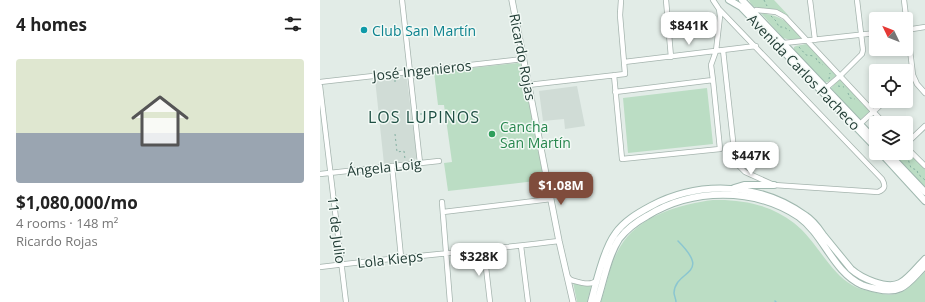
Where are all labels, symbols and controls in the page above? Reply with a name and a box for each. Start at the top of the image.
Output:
street label: Avenida Carlos Pacheco [743,10,865,134]
street label: Ricardo Rojas [505,12,541,102]
pin: $841K [661,12,717,46]
north arrow [869,12,913,56]
map controls [869,12,913,160]
text: 4 homes [16,13,87,36]
icon: filters [282,13,304,35]
text: $841K [670,16,708,34]
place label: Club San Martín [372,21,476,40]
marker: Club San Martín [359,25,369,35]
street label: José Ingenieros [370,55,473,85]
button: locate [869,64,913,108]
icon: home [124,85,196,157]
district label: LOS LUPINOS [368,106,480,128]
button: layers [869,116,913,160]
place label: Cancha San Martín [500,117,571,152]
marker: Cancha San Martín [487,129,497,139]
pin: $447K [723,142,779,176]
text: $447K [732,146,770,164]
street label: Ángela Loig [346,154,423,180]
pin: $1.08M [528,172,594,206]
text: $1.08M [538,176,584,194]
text: $1,080,000/mo [16,191,138,214]
street label: 11 de Julio [323,195,351,265]
text: 4 rooms · 148 m² [16,214,118,232]
text: Ricardo Rojas [16,232,98,250]
pin: $328K [451,243,507,277]
street label: Lola Kieps [356,246,424,272]
text: $328K [460,247,498,265]

